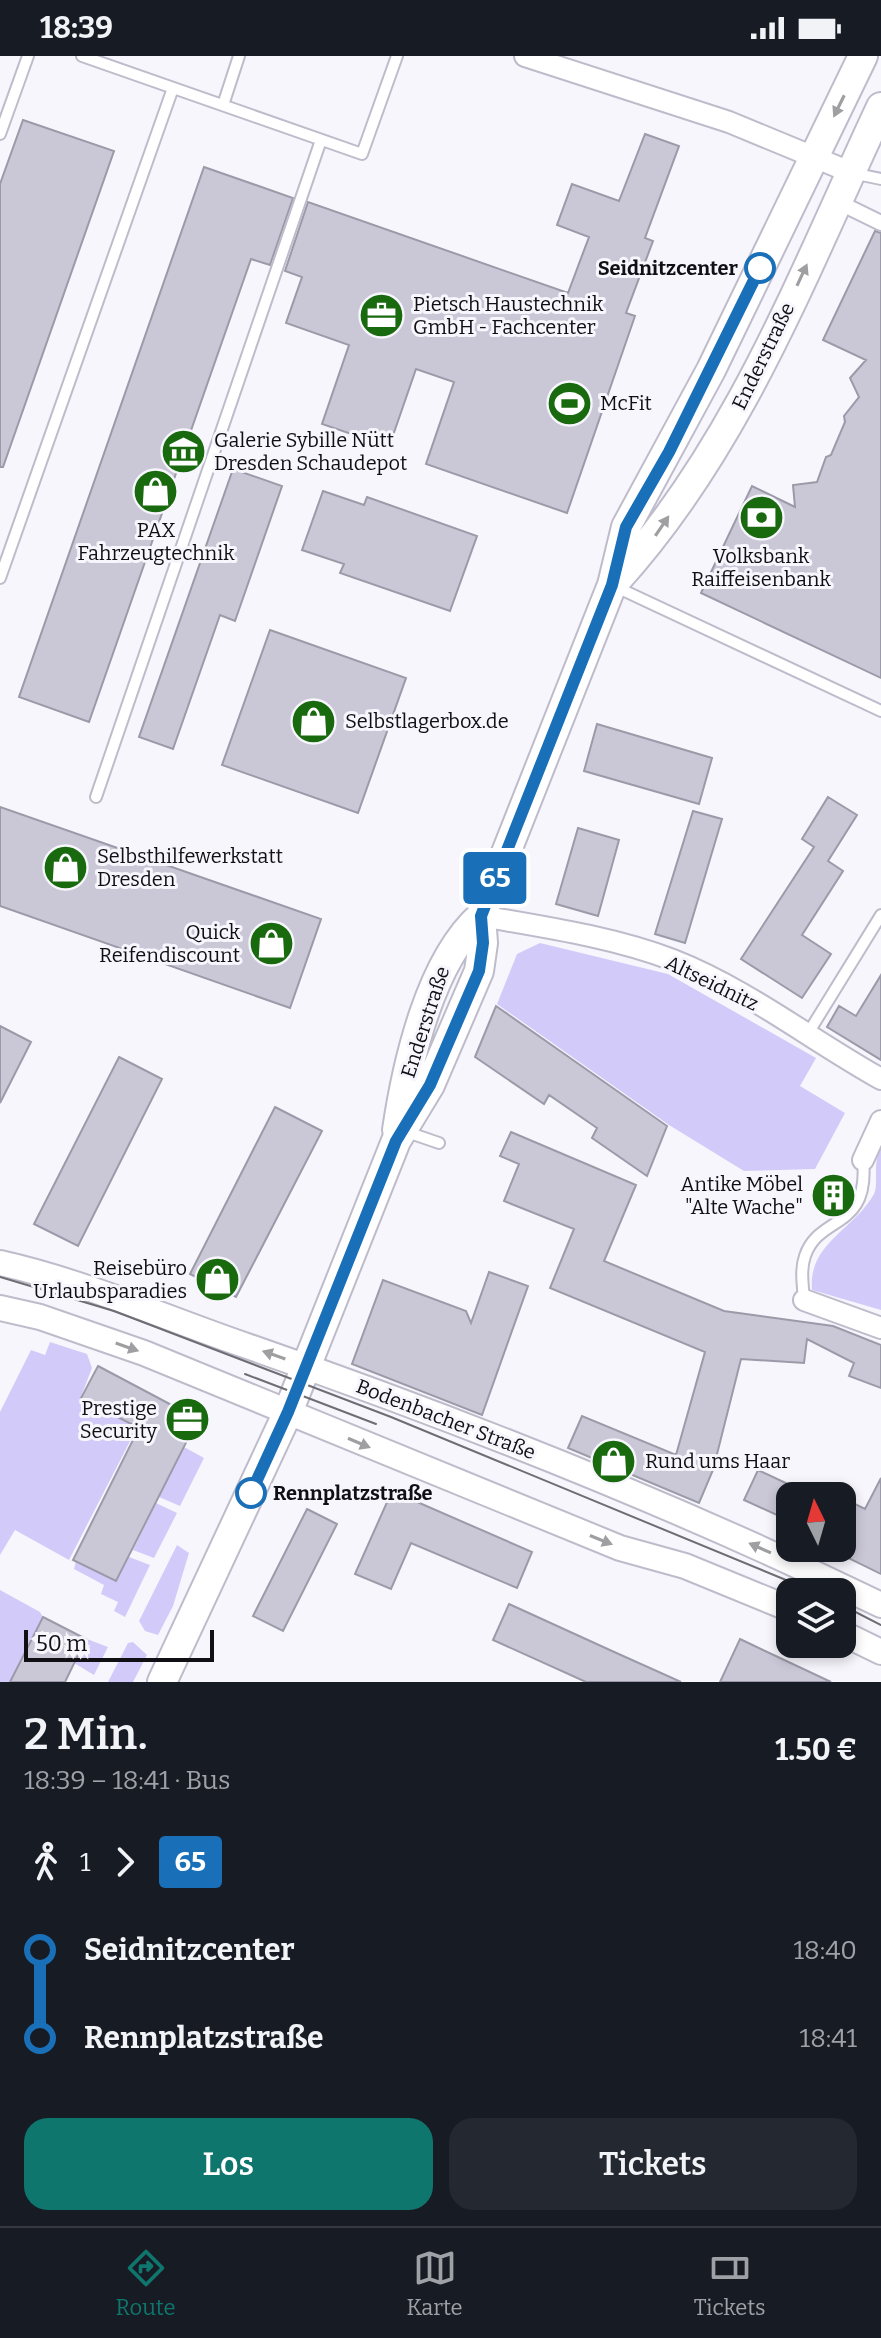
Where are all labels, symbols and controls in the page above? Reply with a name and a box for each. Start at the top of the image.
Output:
text: 18:39 [40,10,113,46]
one-way arrow [832,95,846,118]
marker: Seidnitzcenter [745,253,775,283]
place label: Seidnitzcenter [598,256,739,280]
one-way arrow [795,263,809,287]
office icon: Pietsch Haustechnik GmbH - Fachcenter [358,291,406,339]
place label: Pietsch Haustechnik GmbH - Fachcenter [413,292,604,339]
street label: Enderstraße [727,299,799,413]
sports icon: McFit [545,379,593,427]
place label: McFit [600,391,652,415]
museum icon: Galerie Sybille Nütt Dresden Schaudepot [159,428,207,476]
place label: Galerie Sybille Nütt Dresden Schaudepot [214,428,407,475]
shop icon: PAX Fahrzeugtechnik [132,467,180,515]
bank icon: Volksbank Raiffeisenbank [737,493,785,541]
one-way arrow [654,515,669,536]
place label: PAX Fahrzeugtechnik [77,518,235,565]
place label: Volksbank Raiffeisenbank [691,544,832,591]
shop icon: Selbstlagerbox.de [290,697,338,745]
place label: Selbstlagerbox.de [345,709,509,733]
shop icon: Selbsthilfewerkstatt Dresden [42,844,90,892]
place label: Selbsthilfewerkstatt Dresden [97,844,283,891]
line badge: 65 [459,852,531,904]
text: 65 [479,861,511,894]
shop icon: Quick Reifendiscount [247,919,295,967]
place label: Quick Reifendiscount [99,920,241,967]
street label: Altseidnitz [662,950,762,1016]
street label: Enderstraße [396,963,454,1081]
building icon: Antike Möbel "Alte Wache" [810,1171,858,1219]
place label: Antike Möbel "Alte Wache" [681,1172,803,1219]
shop icon: Reisebüro Urlaubsparadies [194,1255,242,1303]
place label: Reisebüro Urlaubsparadies [33,1256,187,1303]
one-way arrow [115,1341,139,1353]
one-way arrow [262,1349,286,1361]
street label: Bodenbacher Straße [353,1374,539,1464]
office icon: Prestige Security [164,1395,212,1443]
place label: Prestige Security [80,1396,157,1443]
one-way arrow [347,1436,371,1450]
shop icon: Rund ums Haar [590,1437,638,1485]
place label: Rund ums Haar [645,1449,790,1473]
marker: Rennplatzstraße [236,1478,266,1508]
place label: Rennplatzstraße [273,1481,433,1505]
north arrow [776,1482,856,1562]
map controls [776,1482,856,1658]
one-way arrow [589,1534,613,1547]
one-way arrow [748,1541,772,1555]
button: layers [776,1578,856,1658]
scale bar [24,1626,214,1662]
text: 50 m [36,1630,87,1657]
text: 2 Min. [24,1708,148,1761]
text: 1.50 € [775,1732,857,1768]
text: 18:39 – 18:41 · Bus [24,1765,230,1796]
icon: walk [24,1840,68,1884]
icon: forward [103,1840,147,1884]
text: 65 [175,1845,206,1878]
text: 1 [80,1847,91,1878]
text: Seidnitzcenter [84,1932,294,1968]
text: 18:40 [793,1935,857,1966]
text: Rennplatzstraße [84,2020,323,2056]
text: 18:41 [800,2023,857,2054]
button: Los [24,2118,433,2210]
button: Tickets [449,2118,857,2210]
tab: Route [116,2246,176,2321]
tab: Karte [407,2246,463,2321]
tab: Tickets [694,2246,765,2321]

